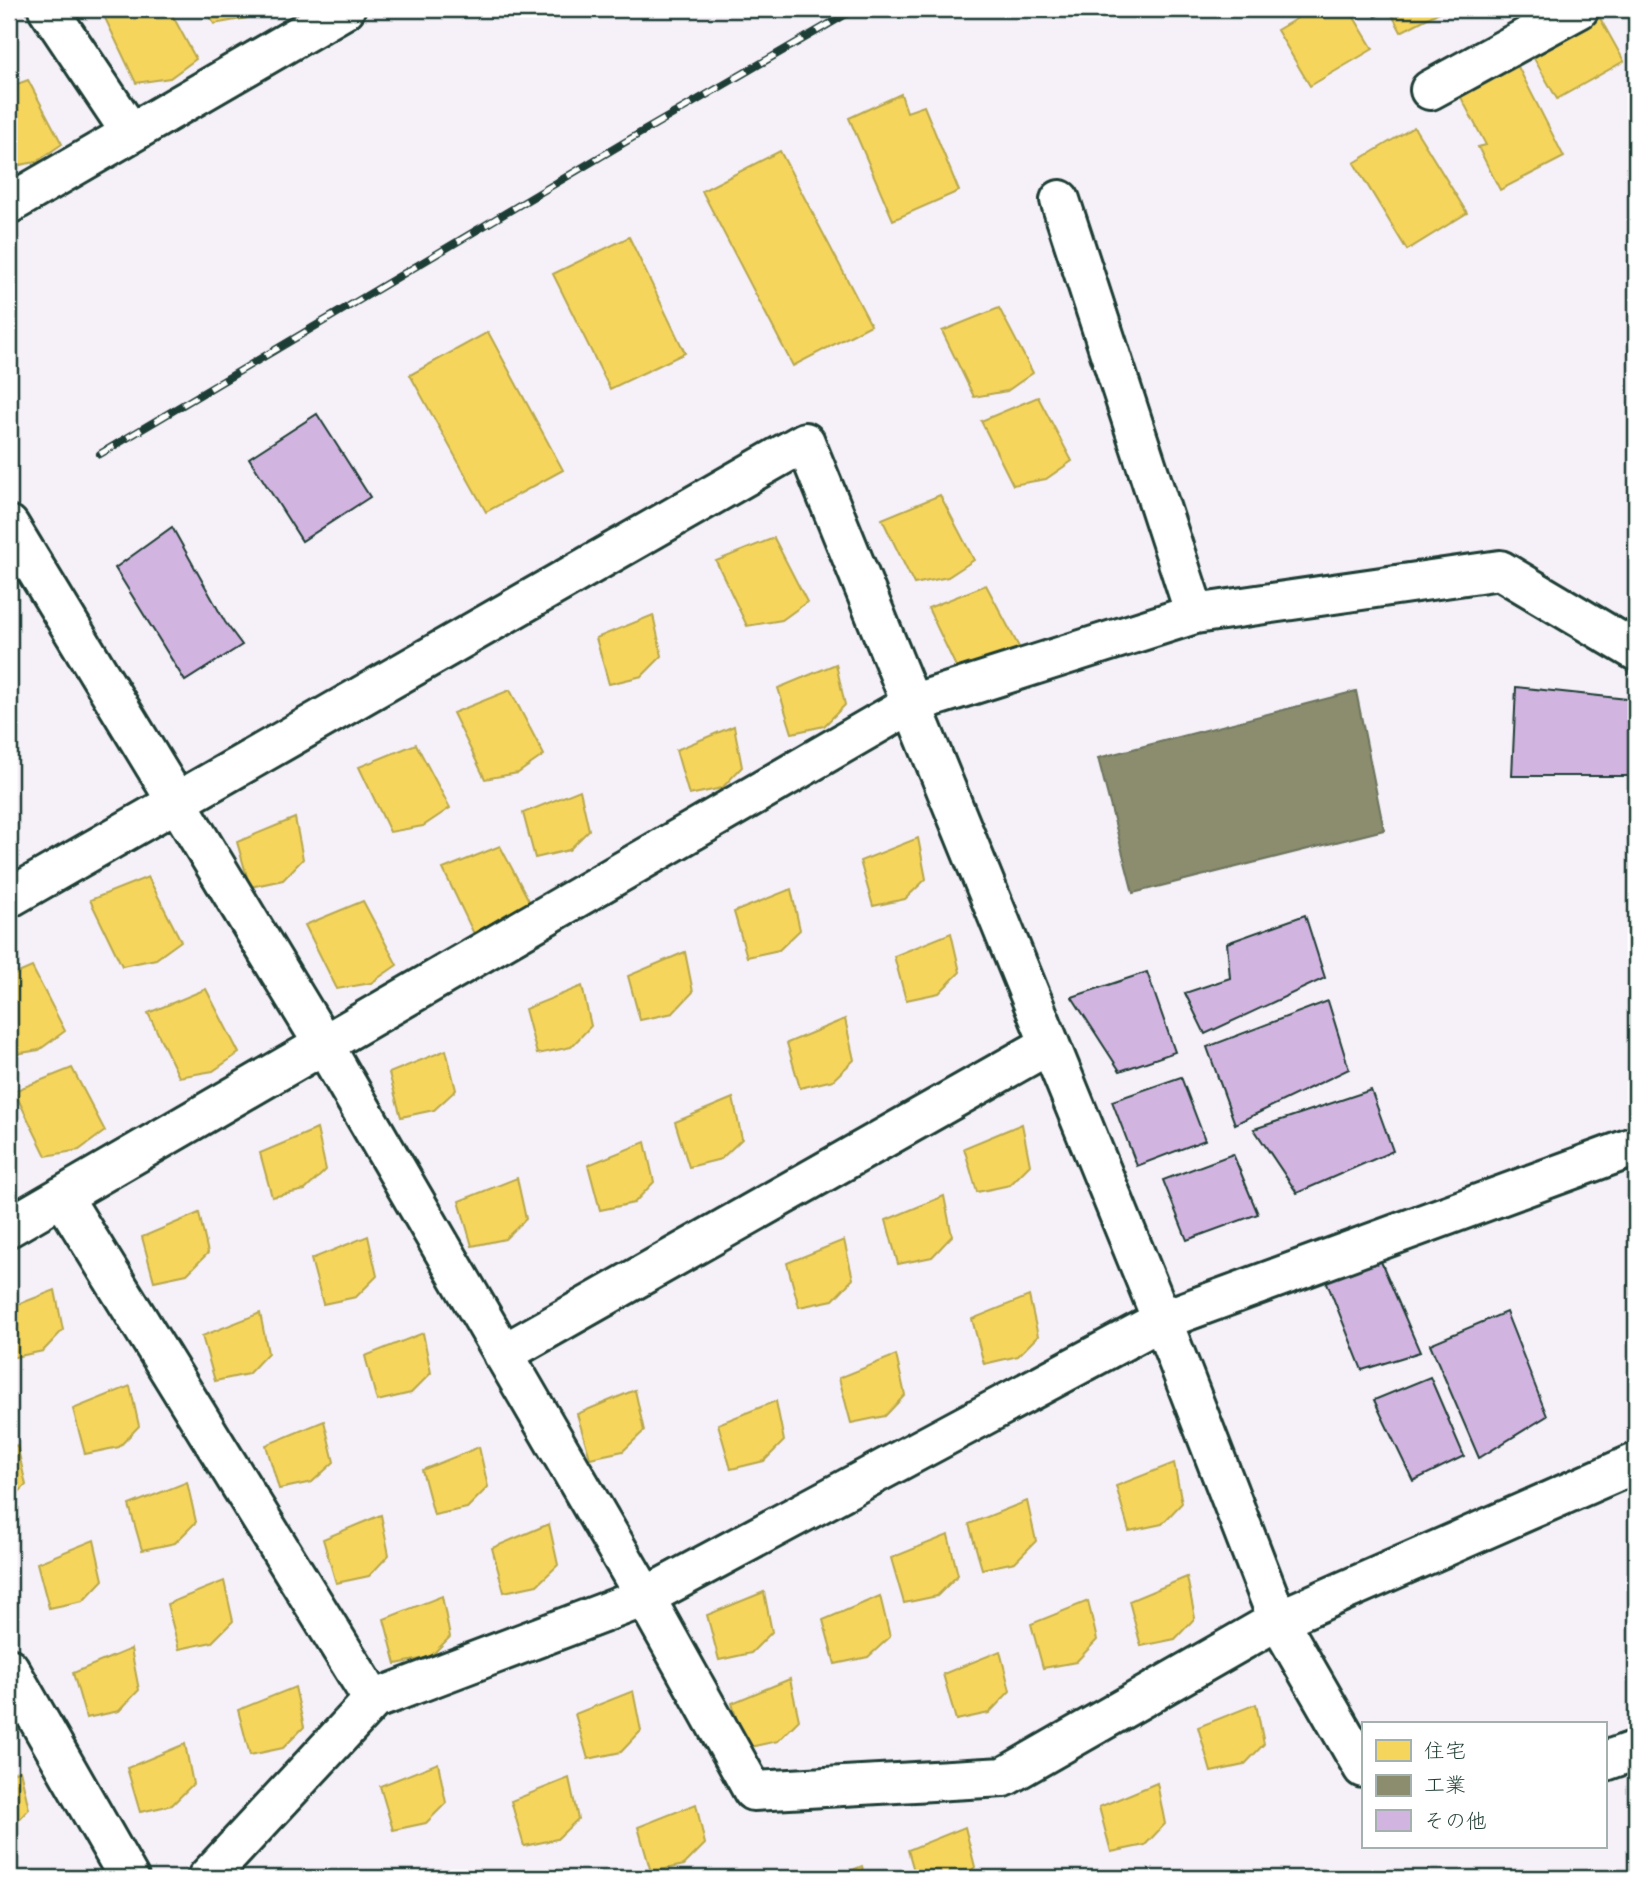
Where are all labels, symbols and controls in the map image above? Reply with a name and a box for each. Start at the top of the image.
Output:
legend [1362,1722,1606,1848]
text: 住宅 [1424,1741,1466,1767]
text: 工業 [1424,1775,1466,1801]
text: その他 [1424,1811,1487,1837]

